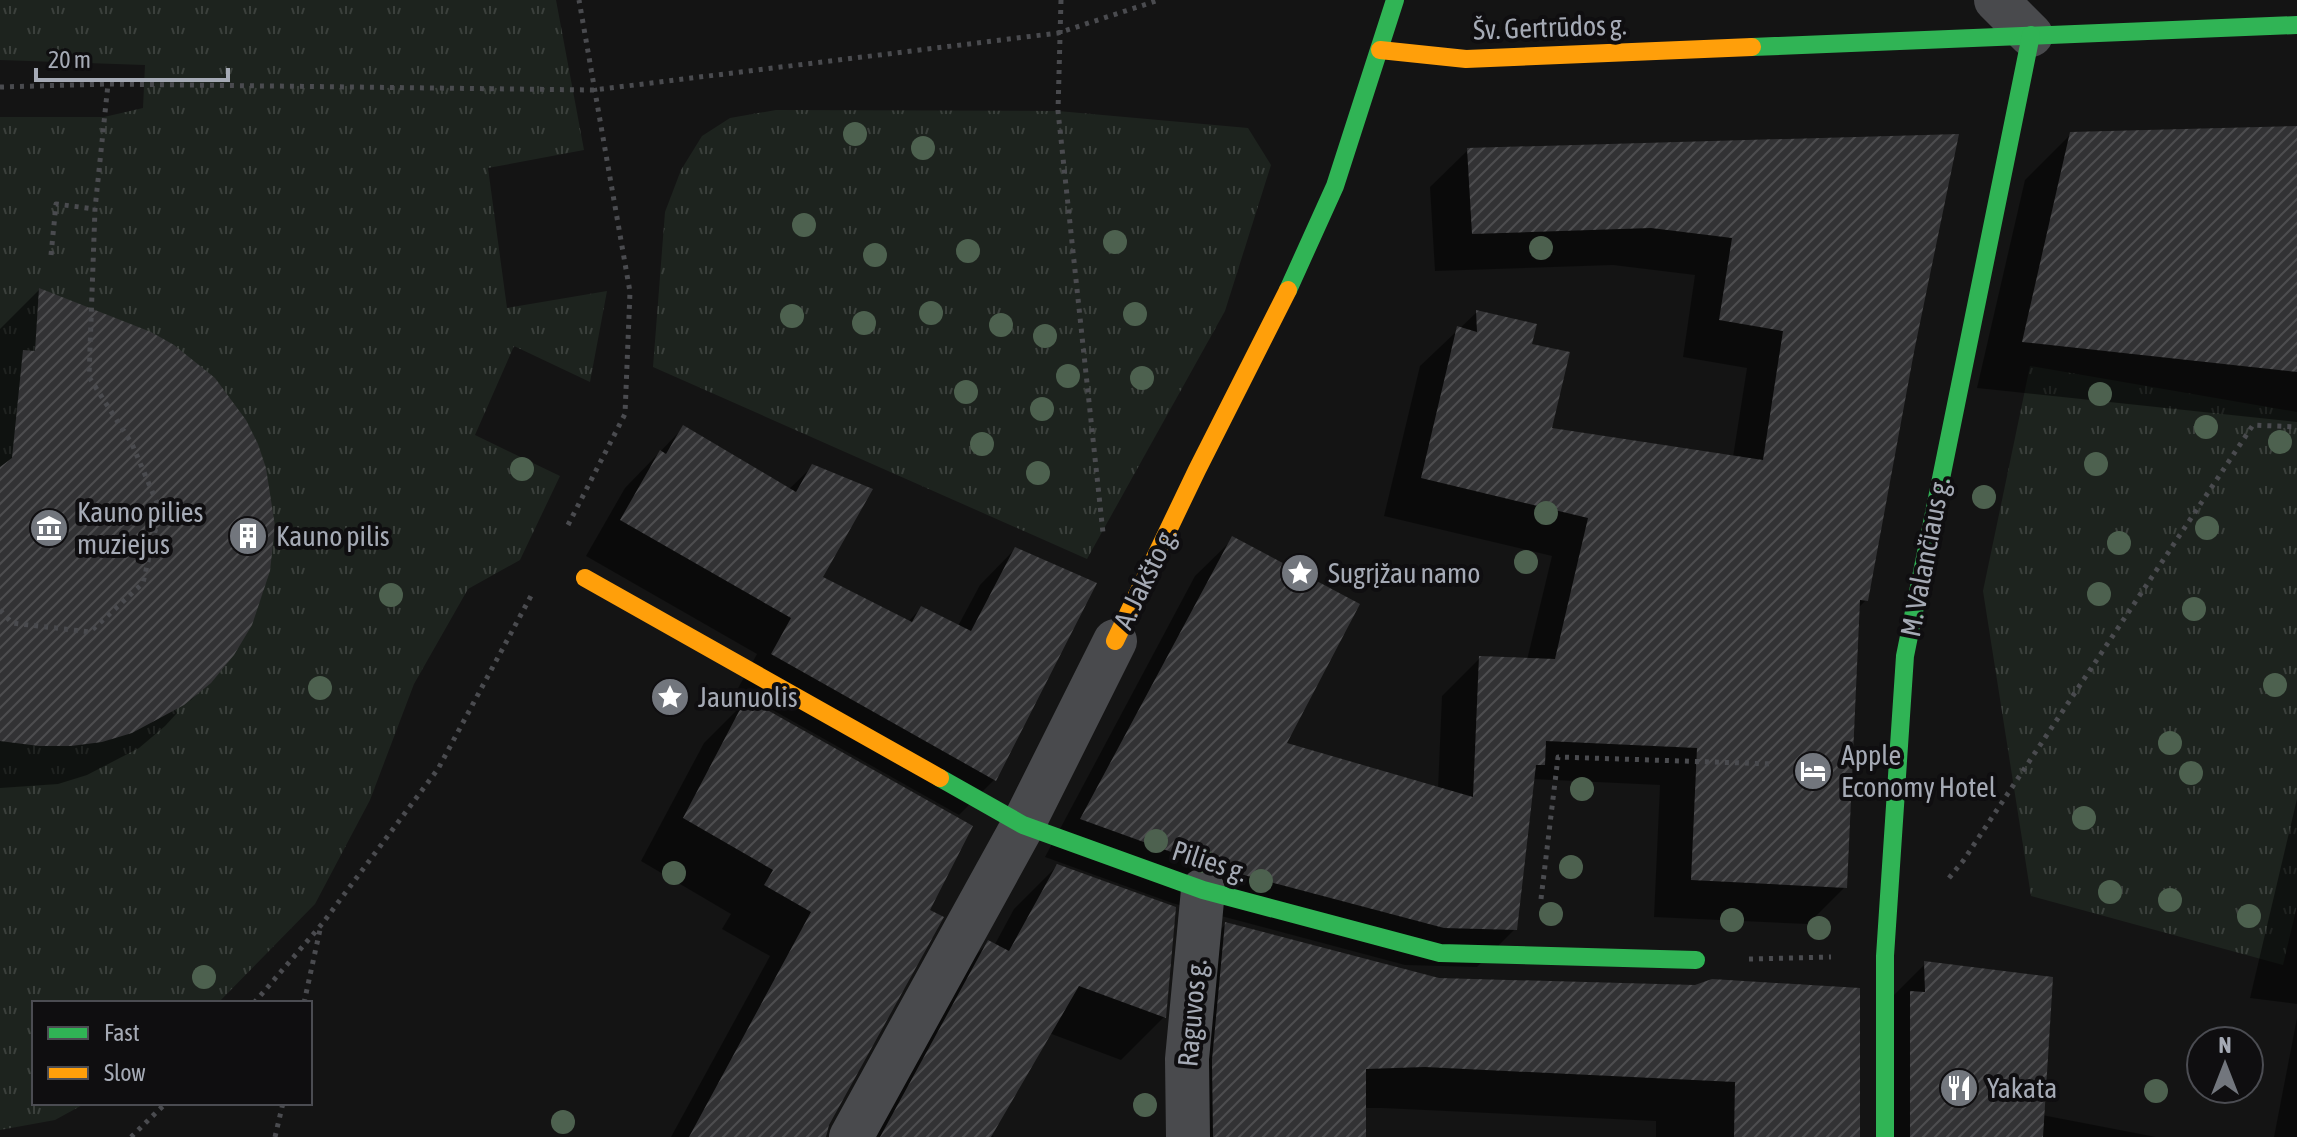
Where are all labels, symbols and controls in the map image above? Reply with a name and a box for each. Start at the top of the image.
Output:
street label: Šv. Gertrūdos g. [1473,8,1627,46]
scale bar [36,32,228,82]
text: 20 m [48,46,91,73]
street label: M. Valančiaus g. [1894,475,1956,639]
place label: Kauno pilies muziejus [77,496,203,560]
museum icon: Kauno pilies muziejus [28,507,70,549]
building icon: Kauno pilis [227,515,269,557]
place label: Kauno pilis [276,520,390,552]
street label: A. Jakšto g. [1107,522,1183,634]
place icon: Sugrįžau namo [1279,552,1321,594]
place label: Sugrįžau namo [1328,557,1480,589]
place icon: Jaunuolis [649,676,691,718]
place label: Jaunuolis [698,681,798,713]
place label: Apple Economy Hotel [1841,739,1997,803]
hotel icon: Apple Economy Hotel [1792,750,1834,792]
street label: Pilies g. [1168,834,1252,888]
street label: Raguvos g. [1171,958,1213,1068]
legend [32,1001,312,1105]
text: Fast [104,1019,140,1046]
north arrow [2185,1025,2265,1105]
text: N [2219,1032,2231,1058]
text: Slow [104,1059,146,1086]
restaurant icon: Yakata [1938,1067,1980,1109]
place label: Yakata [1987,1072,2057,1104]

